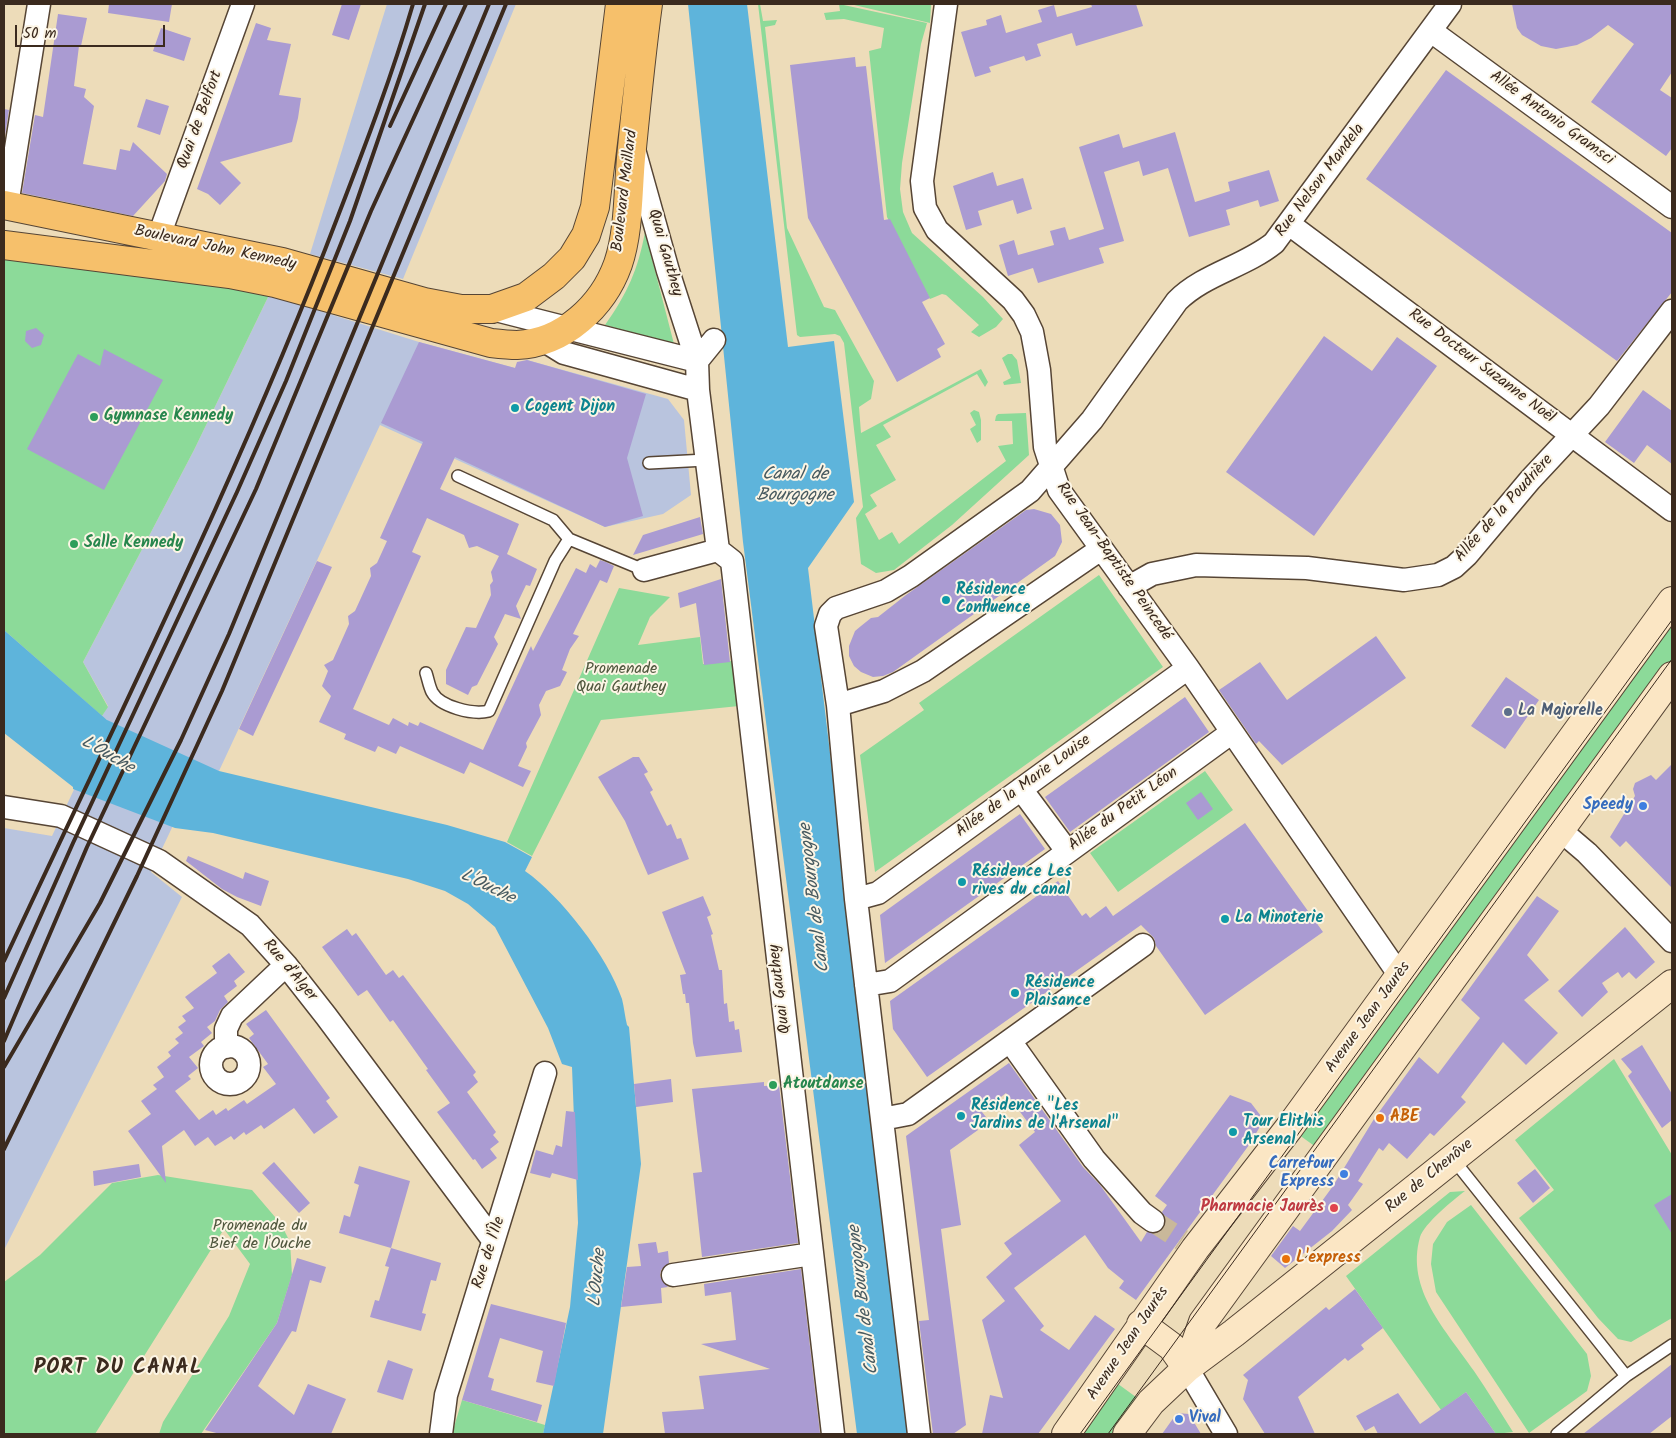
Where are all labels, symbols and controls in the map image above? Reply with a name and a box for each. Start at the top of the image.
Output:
scale bar [18,15,168,47]
text: 50 m [23,22,57,46]
street label: Allée Antonio Gramsci [1485,67,1617,171]
street label: Quai de Belfort [174,68,228,172]
street label: Rue Nelson Mandela [1272,121,1370,241]
street label: Boulevard Maillard [609,129,643,253]
street label: Quai Gauthey [642,207,686,299]
street label: Boulevard John Kennedy [132,222,298,276]
street label: Rue Docteur Suzanne Noël [1404,306,1558,428]
place label: Cogent Dijon [525,398,615,418]
marker: Cogent Dijon [509,402,521,414]
place label: Gymnase Kennedy [104,407,233,427]
marker: Gymnase Kennedy [88,411,100,423]
street label: Allée de la Poudrière [1452,451,1558,567]
water label: Canal de Bourgogne [756,465,834,508]
street label: Rue Jean-Baptiste Peincedé [1051,479,1175,645]
place label: Salle Kennedy [84,534,183,554]
marker: Salle Kennedy [68,538,80,550]
place label: Résidence Confluence [956,581,1030,619]
marker: Résidence Confluence [940,594,952,606]
park label: Promenade Quai Gauthey [576,660,666,698]
place label: La Majorelle [1518,702,1603,722]
marker: La Majorelle [1502,706,1514,718]
water label: L'Ouche [77,732,137,780]
street label: Allée de la Marie Louise [953,732,1095,842]
street label: Allée du Petit Léon [1066,764,1182,856]
place label: Speedy [1583,796,1633,816]
marker: Speedy [1637,800,1649,812]
water label: Canal de Bourgogne [796,822,836,974]
place label: Résidence Les rives du canal [972,863,1072,901]
water label: L'Ouche [456,866,518,910]
marker: Résidence Les rives du canal [956,876,968,888]
place label: La Minoterie [1235,909,1323,929]
marker: La Minoterie [1219,913,1231,925]
street label: Rue d'Alger [258,936,320,1006]
street label: Quai Gauthey [766,943,796,1035]
street label: Avenue Jean Jaurès [1322,959,1416,1077]
place label: Résidence Plaisance [1025,974,1094,1012]
marker: Résidence Plaisance [1009,987,1021,999]
place label: Atoutdanse [783,1075,864,1095]
marker: Atoutdanse [767,1079,779,1091]
place label: Résidence "Les Jardins de l'Arsenal" [971,1097,1119,1135]
place label: ABE [1390,1108,1419,1128]
marker: Résidence "Les Jardins de l'Arsenal" [955,1110,967,1122]
marker: ABE [1374,1112,1386,1124]
place label: Tour Elithis Arsenal [1243,1113,1324,1151]
marker: Tour Elithis Arsenal [1227,1126,1239,1138]
street label: Rue de Chenôve [1382,1136,1478,1218]
place label: Carrefour Express [1269,1155,1334,1193]
marker: Carrefour Express [1338,1168,1350,1180]
place label: Pharmacie Jaurès [1201,1198,1324,1218]
marker: Pharmacie Jaurès [1328,1202,1340,1214]
street label: Rue de l'Île [469,1215,511,1291]
park label: Promenade du Bief de l'Ouche [209,1217,311,1255]
water label: Canal de Bourgogne [845,1224,885,1376]
water label: L'Ouche [586,1248,612,1308]
place label: L'express [1296,1249,1361,1269]
marker: L'express [1280,1253,1292,1265]
street label: Avenue Jean Jaurès [1084,1284,1174,1404]
district label: PORT DU CANAL [32,1356,204,1382]
place label: Vival [1189,1409,1221,1429]
marker: Vival [1173,1413,1185,1425]

